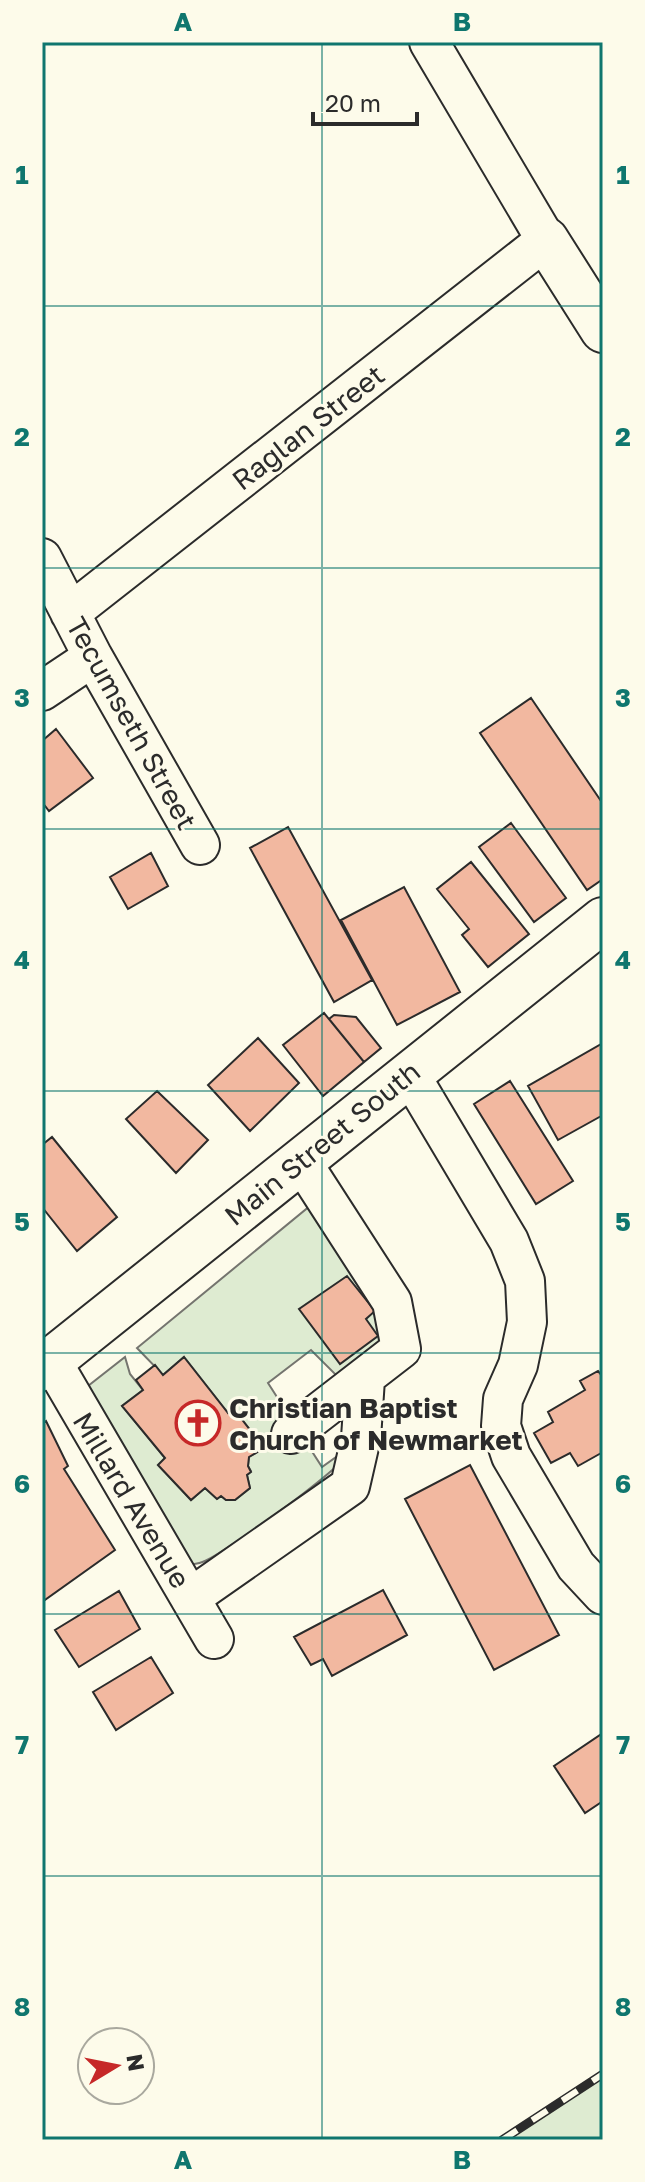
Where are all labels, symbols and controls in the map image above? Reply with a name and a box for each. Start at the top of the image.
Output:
text: A [174,6,193,37]
text: B [453,6,471,37]
scale bar [313,76,417,126]
text: 20 m [325,88,381,117]
text: 1 [15,159,29,190]
text: 1 [616,159,630,190]
street label: Raglan Street [225,357,391,497]
text: 2 [14,421,30,452]
text: 2 [615,421,631,452]
street label: Tecumseth Street [60,611,204,835]
text: 3 [14,682,30,713]
text: 3 [615,682,631,713]
text: 4 [14,944,30,975]
text: 4 [615,944,631,975]
street label: Main Street South [218,1054,426,1232]
text: 5 [14,1206,30,1237]
text: 5 [615,1206,631,1237]
place label: Christian Baptist Church of Newmarket [229,1391,523,1456]
church icon: Christian Baptist Church of Newmarket [174,1399,222,1447]
street label: Millard Avenue [67,1406,197,1594]
text: 6 [14,1468,30,1499]
text: 6 [615,1468,631,1499]
text: 7 [15,1729,29,1760]
text: 7 [616,1729,630,1760]
text: 8 [14,1991,30,2022]
text: 8 [615,1991,631,2022]
north arrow [76,2026,156,2106]
text: N [121,2052,151,2073]
text: A [174,2144,193,2175]
text: B [453,2144,471,2175]

